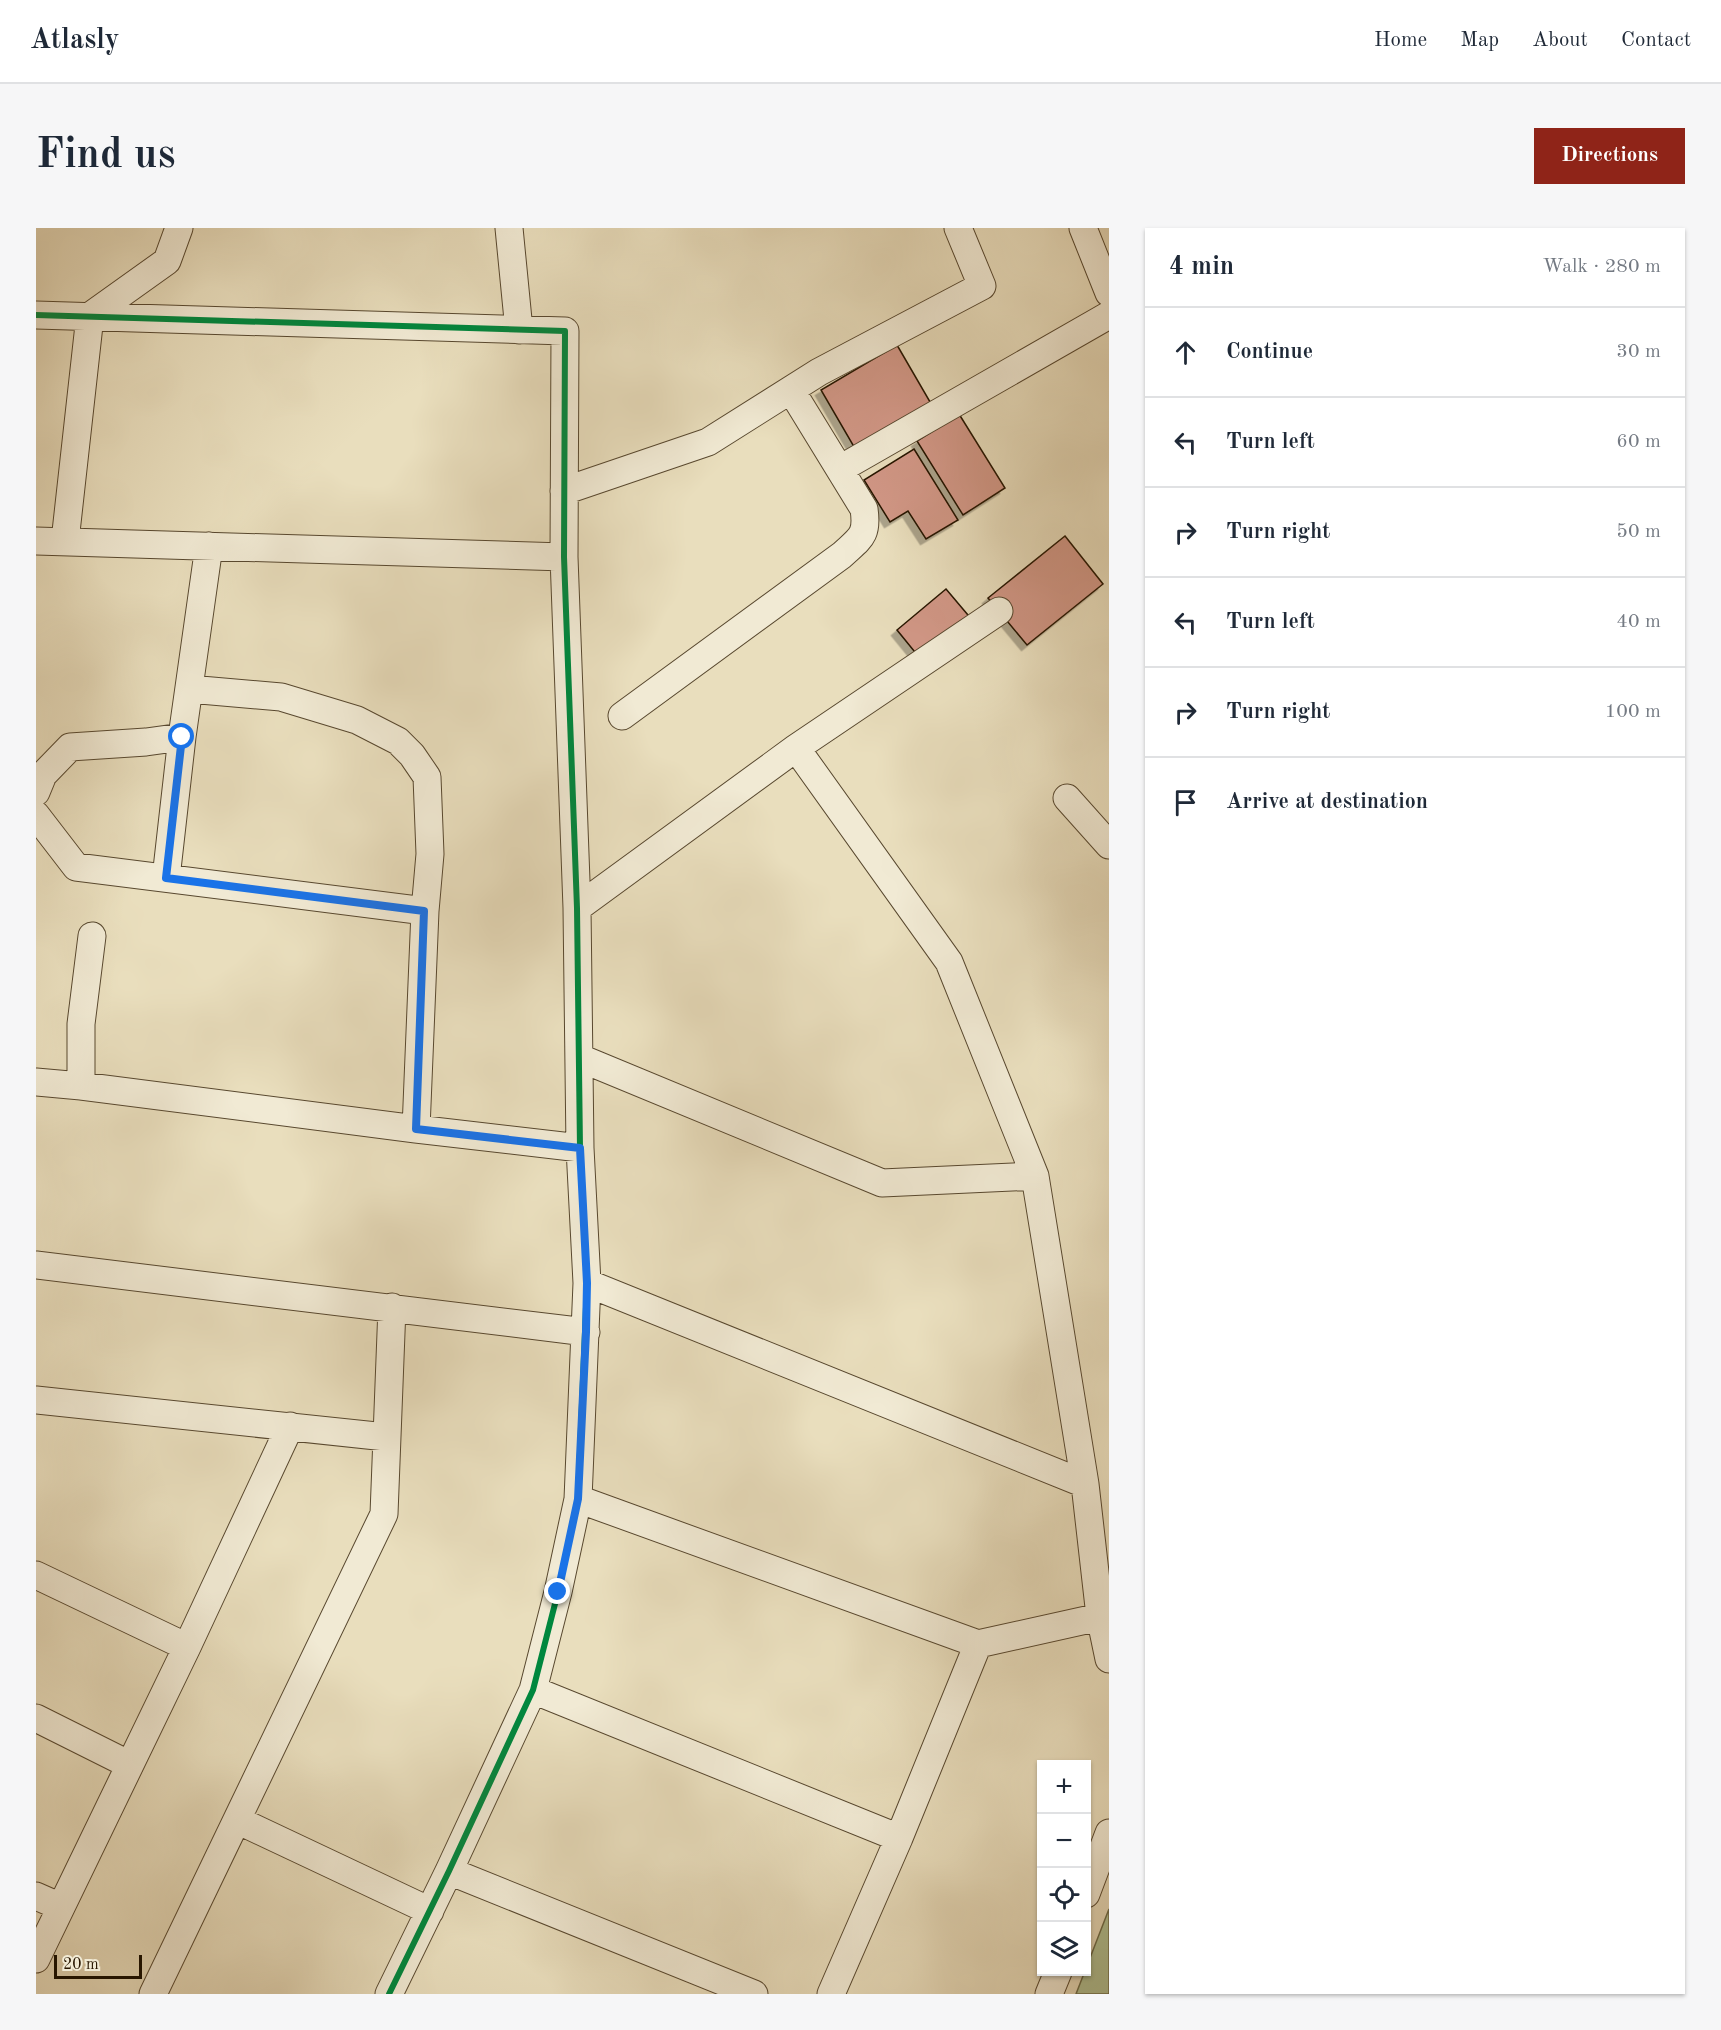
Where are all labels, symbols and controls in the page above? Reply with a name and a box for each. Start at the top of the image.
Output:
text: Atlasly [30,27,120,55]
text: Home [1374,30,1427,51]
text: Map [1460,30,1499,51]
text: About [1532,30,1588,51]
text: Contact [1621,30,1691,51]
button: Directions [1534,128,1685,184]
text: Find us [36,135,175,177]
text: 4 min [1169,254,1234,280]
text: Walk · 280 m [1542,257,1661,277]
icon: ahead [1169,336,1202,369]
text: Continue [1226,341,1313,363]
text: 30 m [1616,342,1661,362]
icon: left [1169,426,1202,459]
text: Turn left [1226,431,1315,453]
text: 60 m [1616,432,1661,452]
icon: right [1169,516,1202,549]
text: Turn right [1226,521,1330,543]
text: 50 m [1616,522,1661,542]
icon: left [1169,606,1202,639]
text: Turn left [1226,611,1315,633]
text: 40 m [1616,612,1661,632]
icon: right [1169,696,1202,729]
text: Turn right [1226,701,1330,723]
text: 100 m [1605,702,1661,722]
route start [168,723,194,749]
icon: arrive [1169,786,1202,819]
text: Arrive at destination [1226,791,1428,813]
route end [544,1578,570,1604]
map controls [1037,1760,1091,1976]
button: + [1037,1760,1091,1814]
button: − [1037,1814,1091,1868]
button: locate [1037,1868,1091,1922]
button: layers [1037,1922,1091,1976]
scale bar [54,1952,142,1980]
text: 20 m [63,1957,99,1973]

